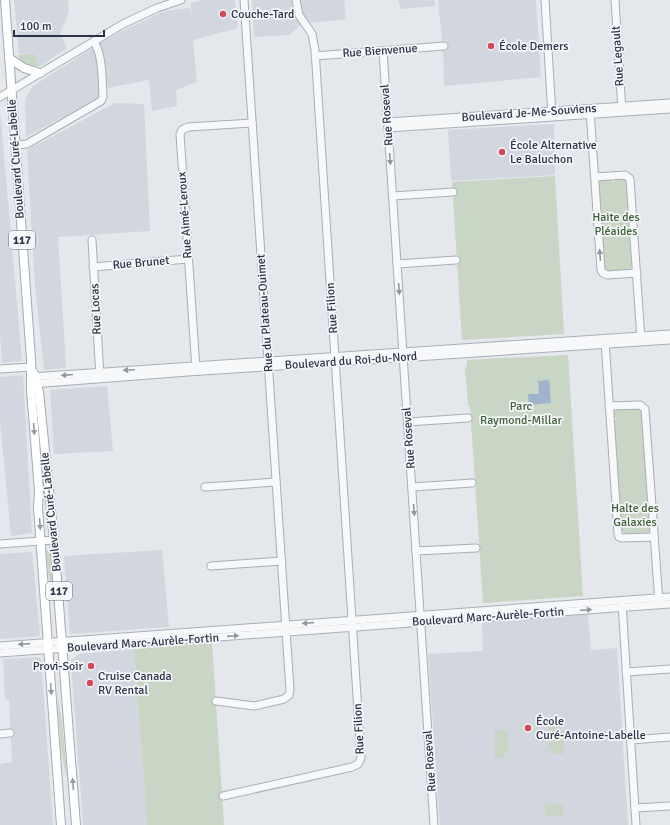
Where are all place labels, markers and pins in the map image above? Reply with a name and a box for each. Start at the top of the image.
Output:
place label: Couche-Tard [231,7,294,22]
marker: Couche-Tard [218,9,228,19]
place label: École Demers [499,39,569,54]
marker: École Demers [486,41,496,51]
place label: École Alternative Le Baluchon [510,138,597,167]
marker: École Alternative Le Baluchon [497,147,507,157]
place label: Provi-Soir [33,659,84,674]
marker: Provi-Soir [86,661,96,671]
place label: Cruise Canada RV Rental [98,669,172,698]
marker: Cruise Canada RV Rental [85,678,95,688]
place label: École Curé-Antoine-Labelle [536,714,646,743]
marker: École Curé-Antoine-Labelle [523,723,533,733]

